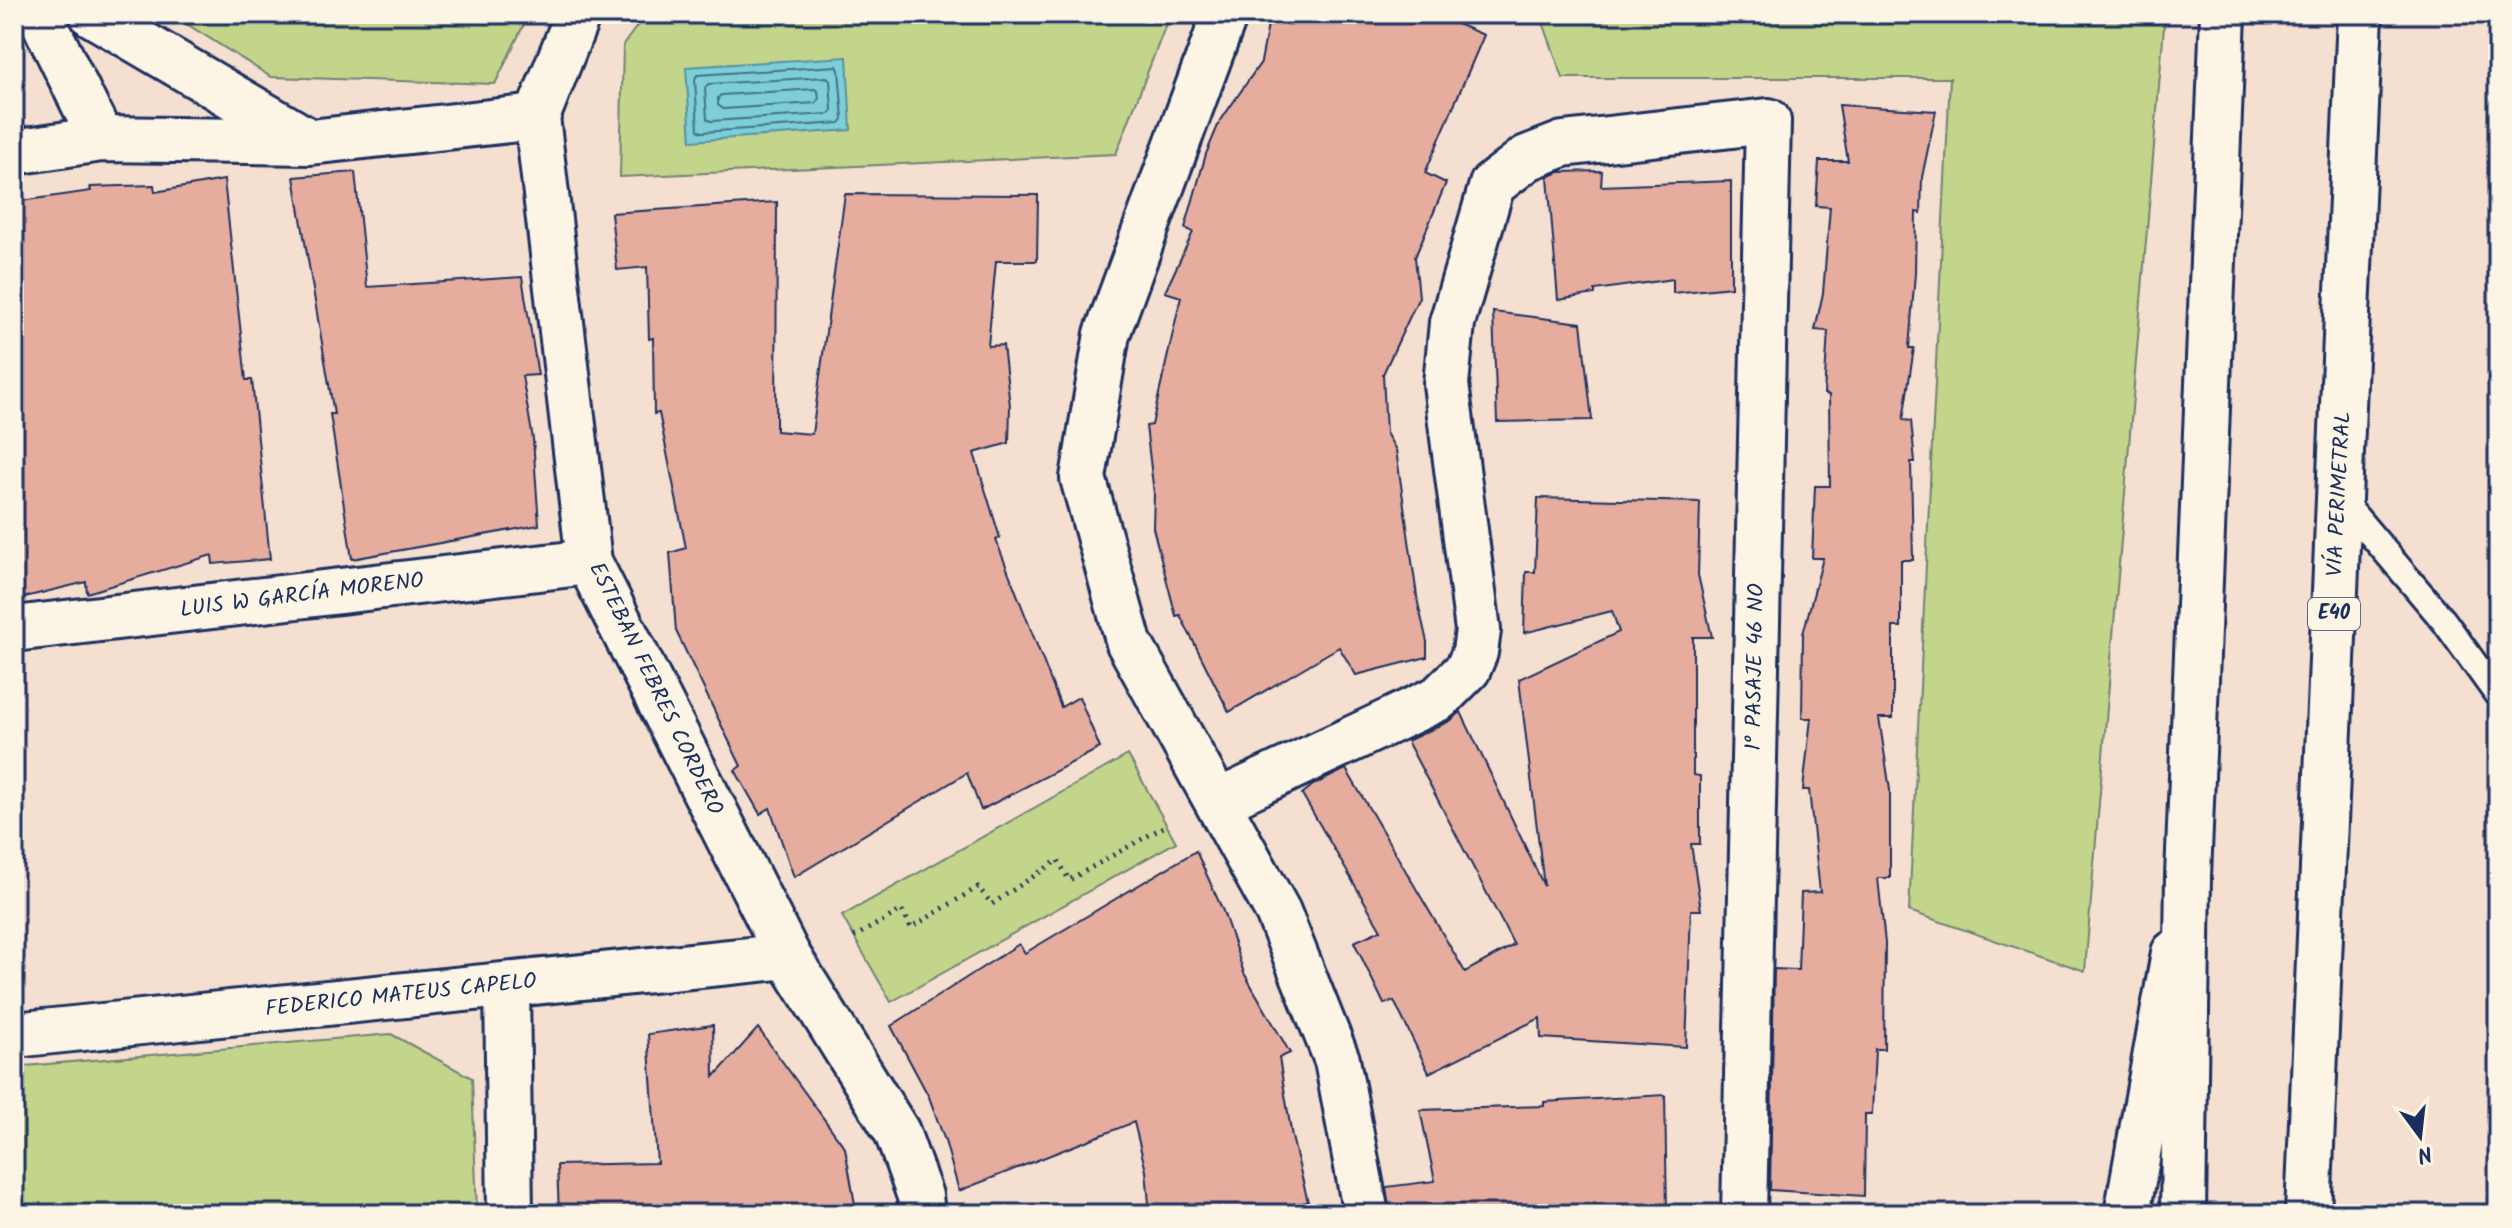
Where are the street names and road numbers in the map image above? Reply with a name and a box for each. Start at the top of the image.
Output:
street label: VÍA PERIMETRAL [2318,410,2362,578]
street label: ESTEBAN FEBRES CORDERO [578,556,732,822]
street label: LUIS W GARCÍA MORENO [178,564,426,628]
street label: 1° PASAJE 46 NO [1737,583,1775,751]
road number: E40 [2308,598,2360,630]
street label: FEDERICO MATEUS CAPELO [264,964,539,1028]

